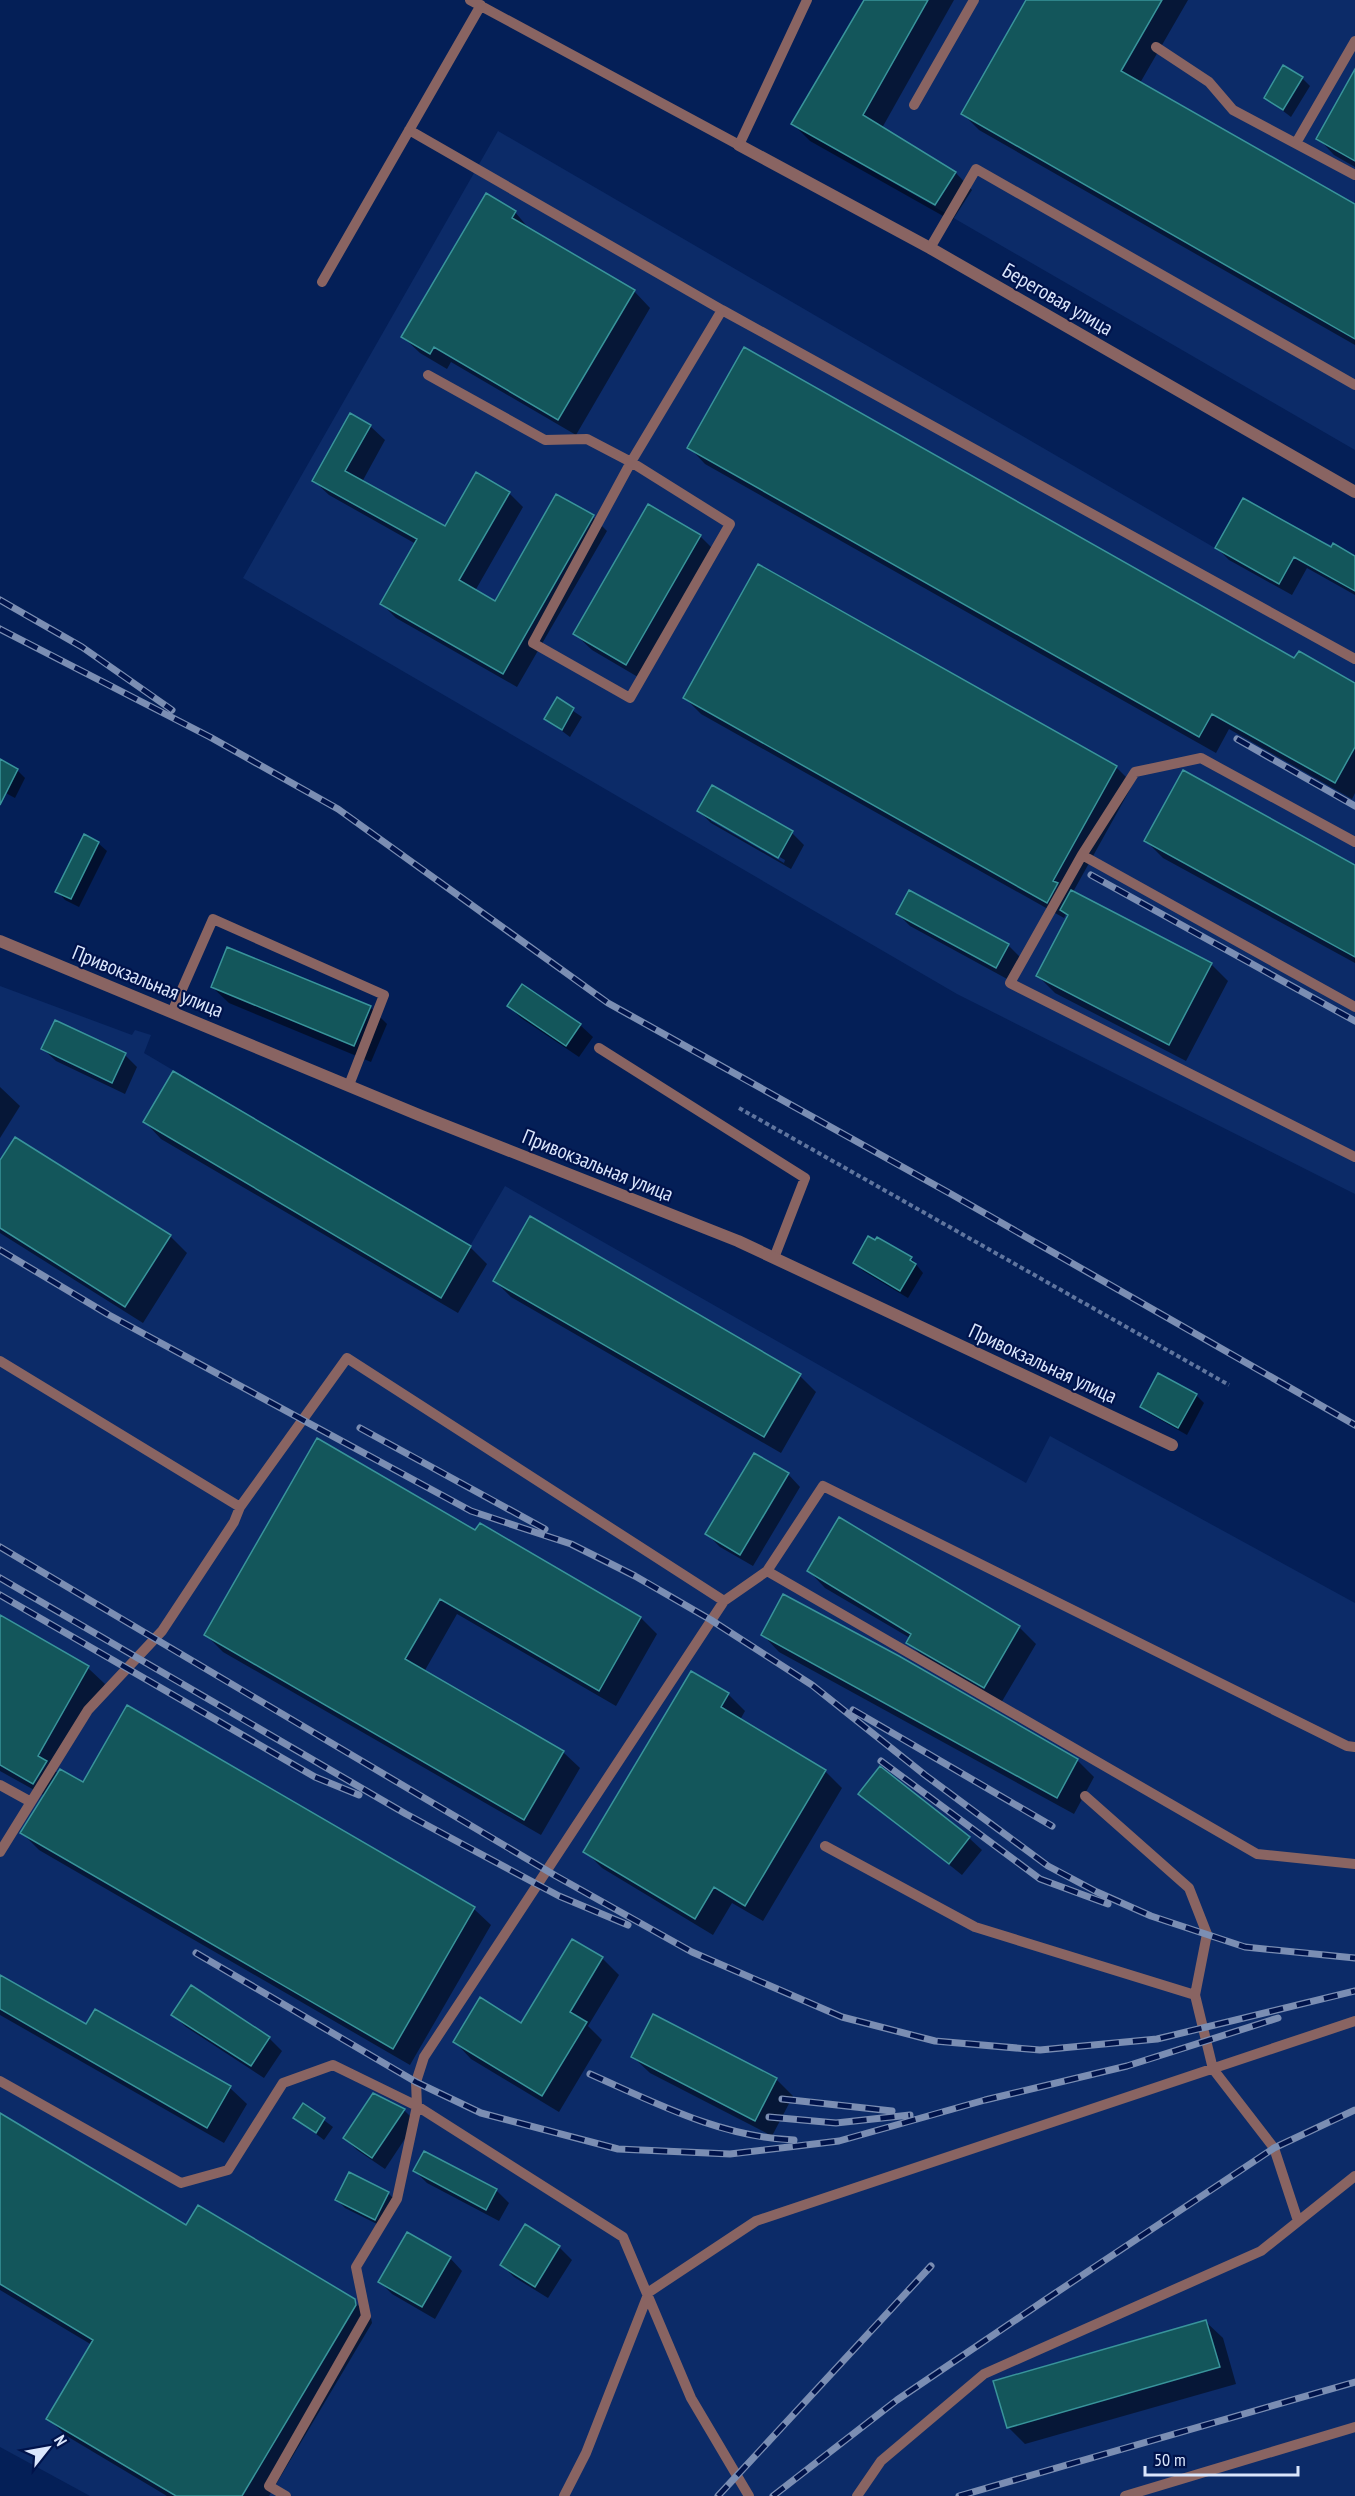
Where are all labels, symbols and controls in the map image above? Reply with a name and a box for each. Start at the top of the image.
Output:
street label: Береговая улица [998,256,1118,342]
street label: Привокзальная улица [69,938,227,1024]
street label: Привокзальная улица [519,1122,677,1208]
street label: Привокзальная улица [965,1317,1121,1409]
north arrow [18,2418,78,2478]
text: N [50,2431,72,2449]
scale bar [1145,2439,1298,2477]
text: 50 m [1154,2448,1186,2471]

